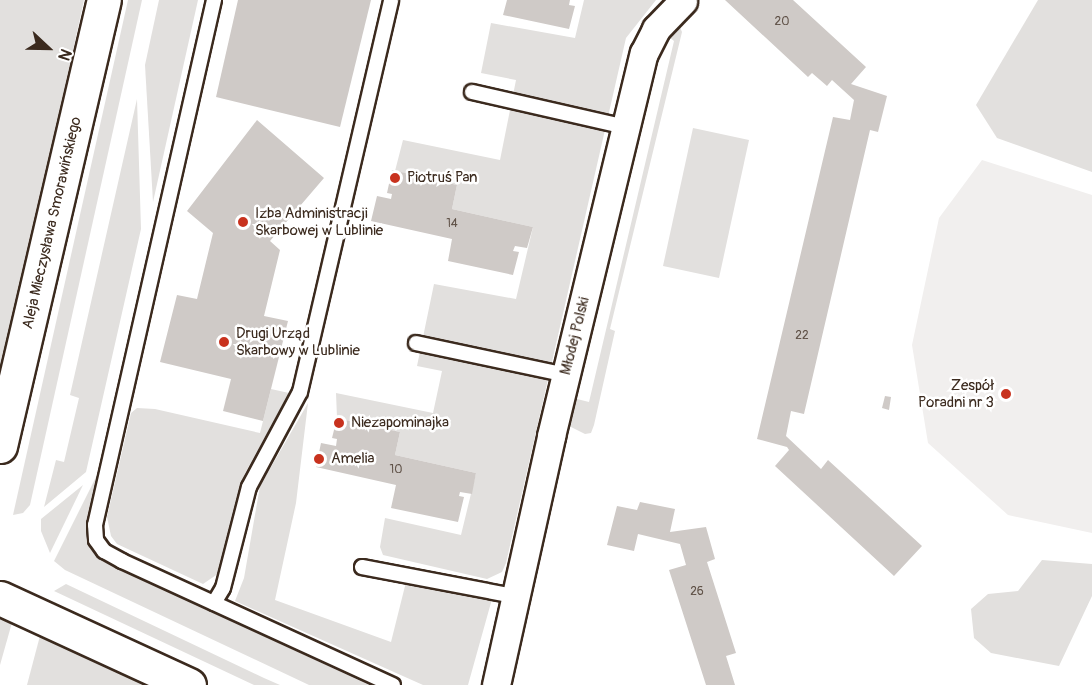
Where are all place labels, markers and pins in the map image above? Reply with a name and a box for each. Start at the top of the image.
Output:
place label: Piotruś Pan [407,169,478,187]
marker: Piotruś Pan [388,171,402,185]
place label: Izba Administracji Skarbowej w Lublinie [255,204,383,239]
marker: Izba Administracji Skarbowej w Lublinie [236,215,250,229]
place label: Drugi Urząd Skarbowy w Lublinie [236,324,360,359]
marker: Drugi Urząd Skarbowy w Lublinie [217,335,231,349]
place label: Zespół Poradni nr 3 [918,376,994,411]
marker: Zespół Poradni nr 3 [999,387,1013,401]
place label: Niezapominajka [351,414,449,432]
marker: Niezapominajka [332,416,346,430]
place label: Amelia [331,450,374,468]
marker: Amelia [312,452,326,466]

